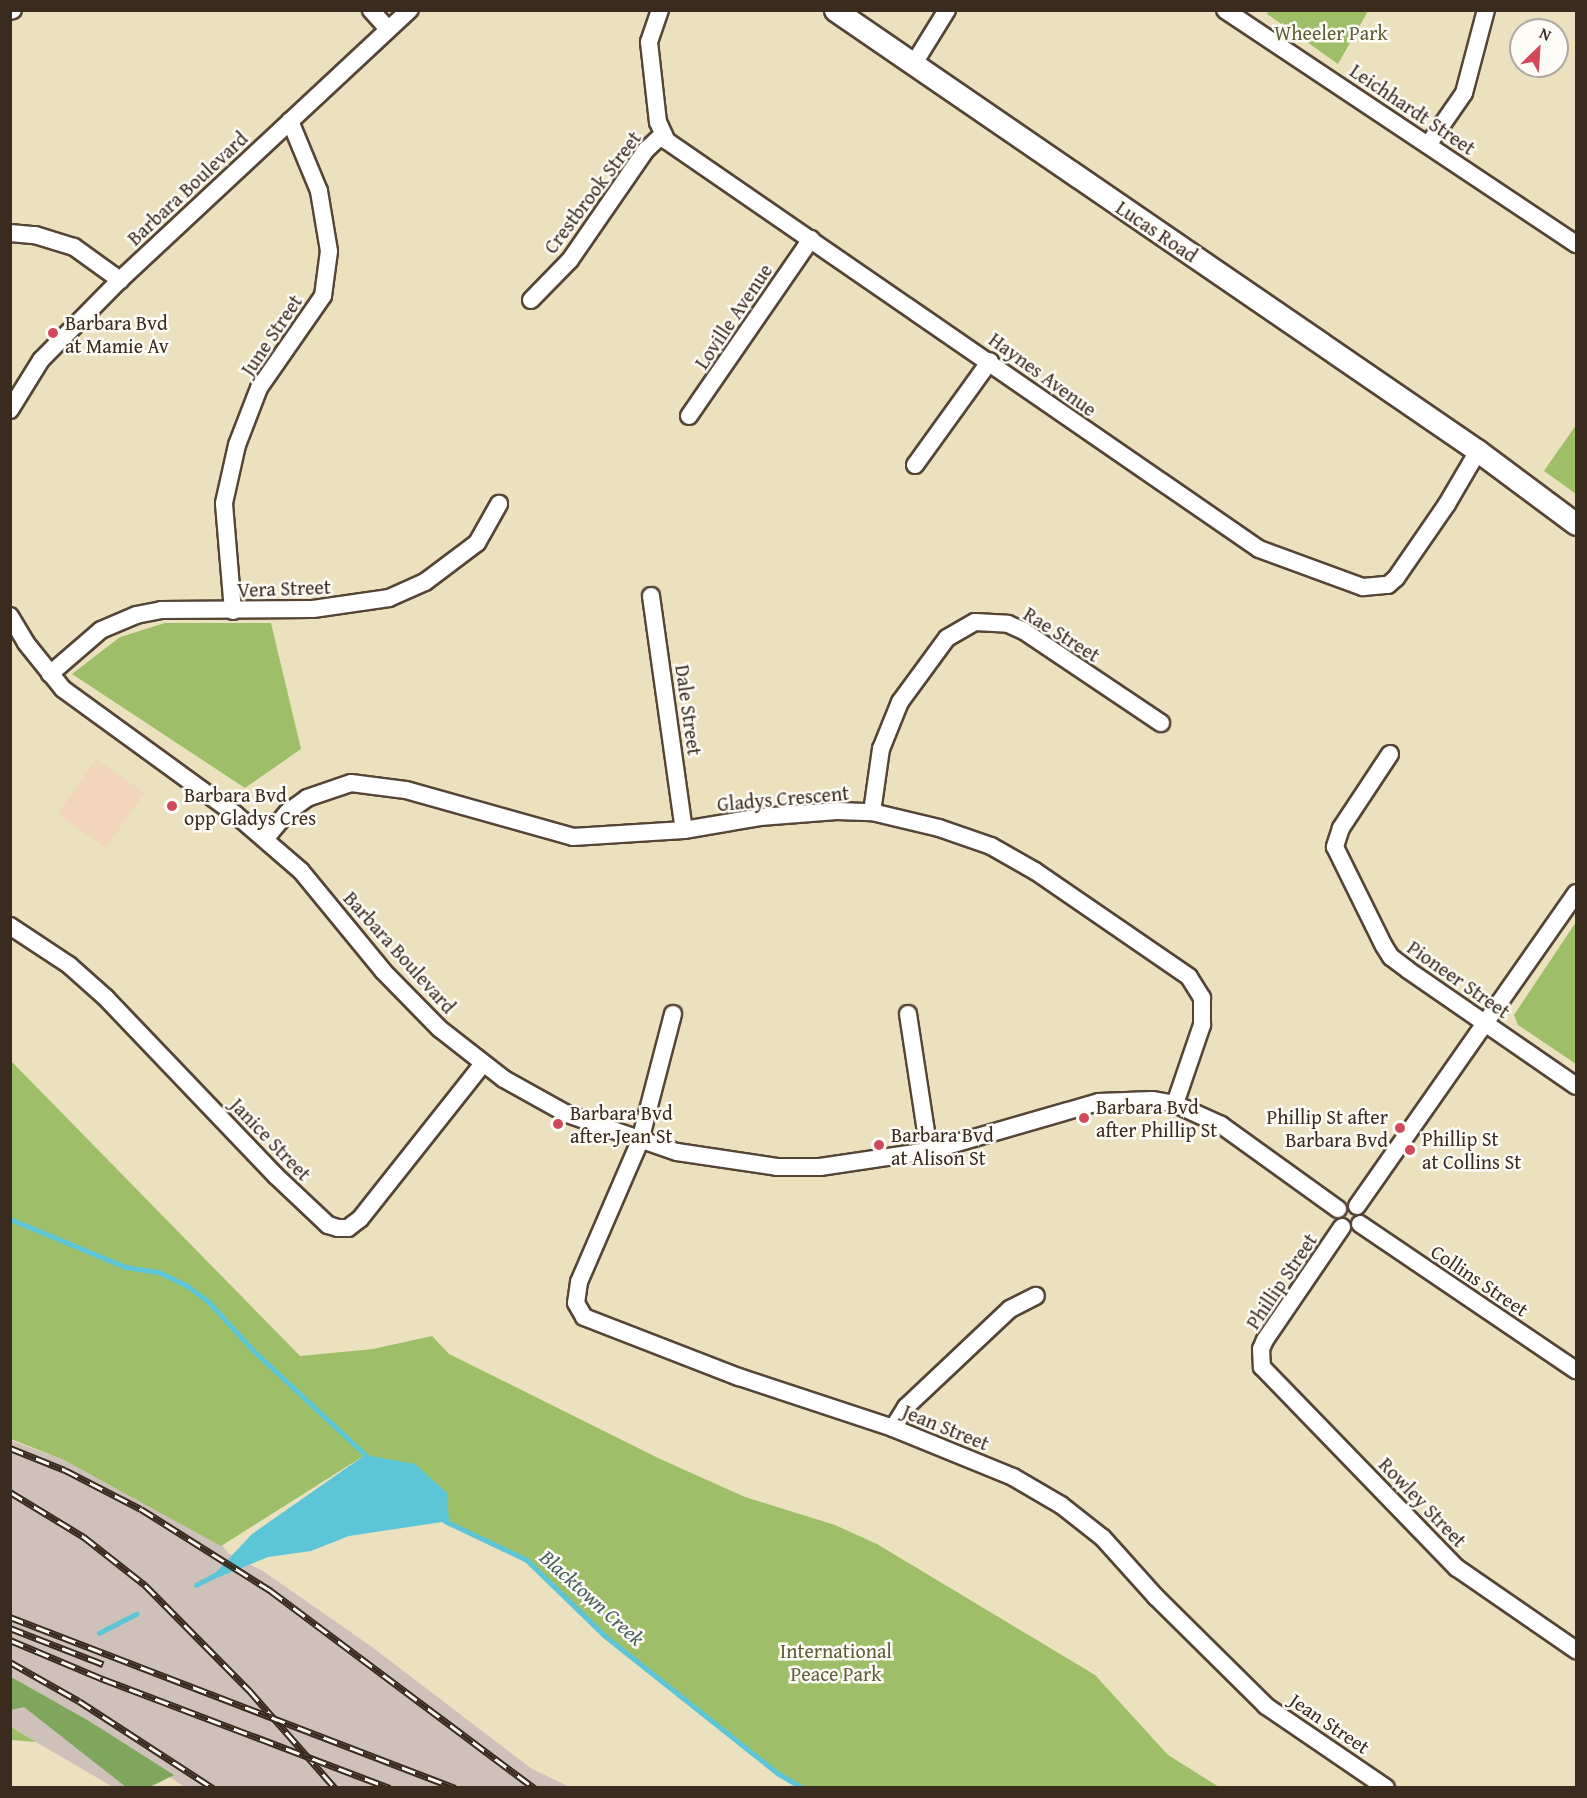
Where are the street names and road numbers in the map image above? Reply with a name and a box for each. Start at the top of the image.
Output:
street label: Leichhardt Street [1346,58,1480,160]
street label: Barbara Boulevard [122,126,252,250]
street label: Crestbrook Street [538,126,646,258]
street label: Lucas Road [1112,195,1202,267]
street label: Loville Avenue [689,259,777,373]
street label: June Street [235,290,307,380]
street label: Haynes Avenue [985,327,1101,421]
street label: Vera Street [237,574,331,602]
street label: Rae Street [1019,601,1105,667]
street label: Dale Street [671,663,707,757]
street label: Gladys Crescent [716,780,850,816]
street label: Barbara Boulevard [339,886,461,1018]
street label: Pioneer Street [1403,935,1515,1023]
street label: Janice Street [226,1093,316,1185]
street label: Phillip Street [1240,1229,1322,1333]
street label: Collins Street [1427,1239,1533,1321]
street label: Jean Street [899,1399,993,1455]
street label: Rowley Street [1374,1452,1472,1552]
street label: Jean Street [1285,1688,1375,1758]

